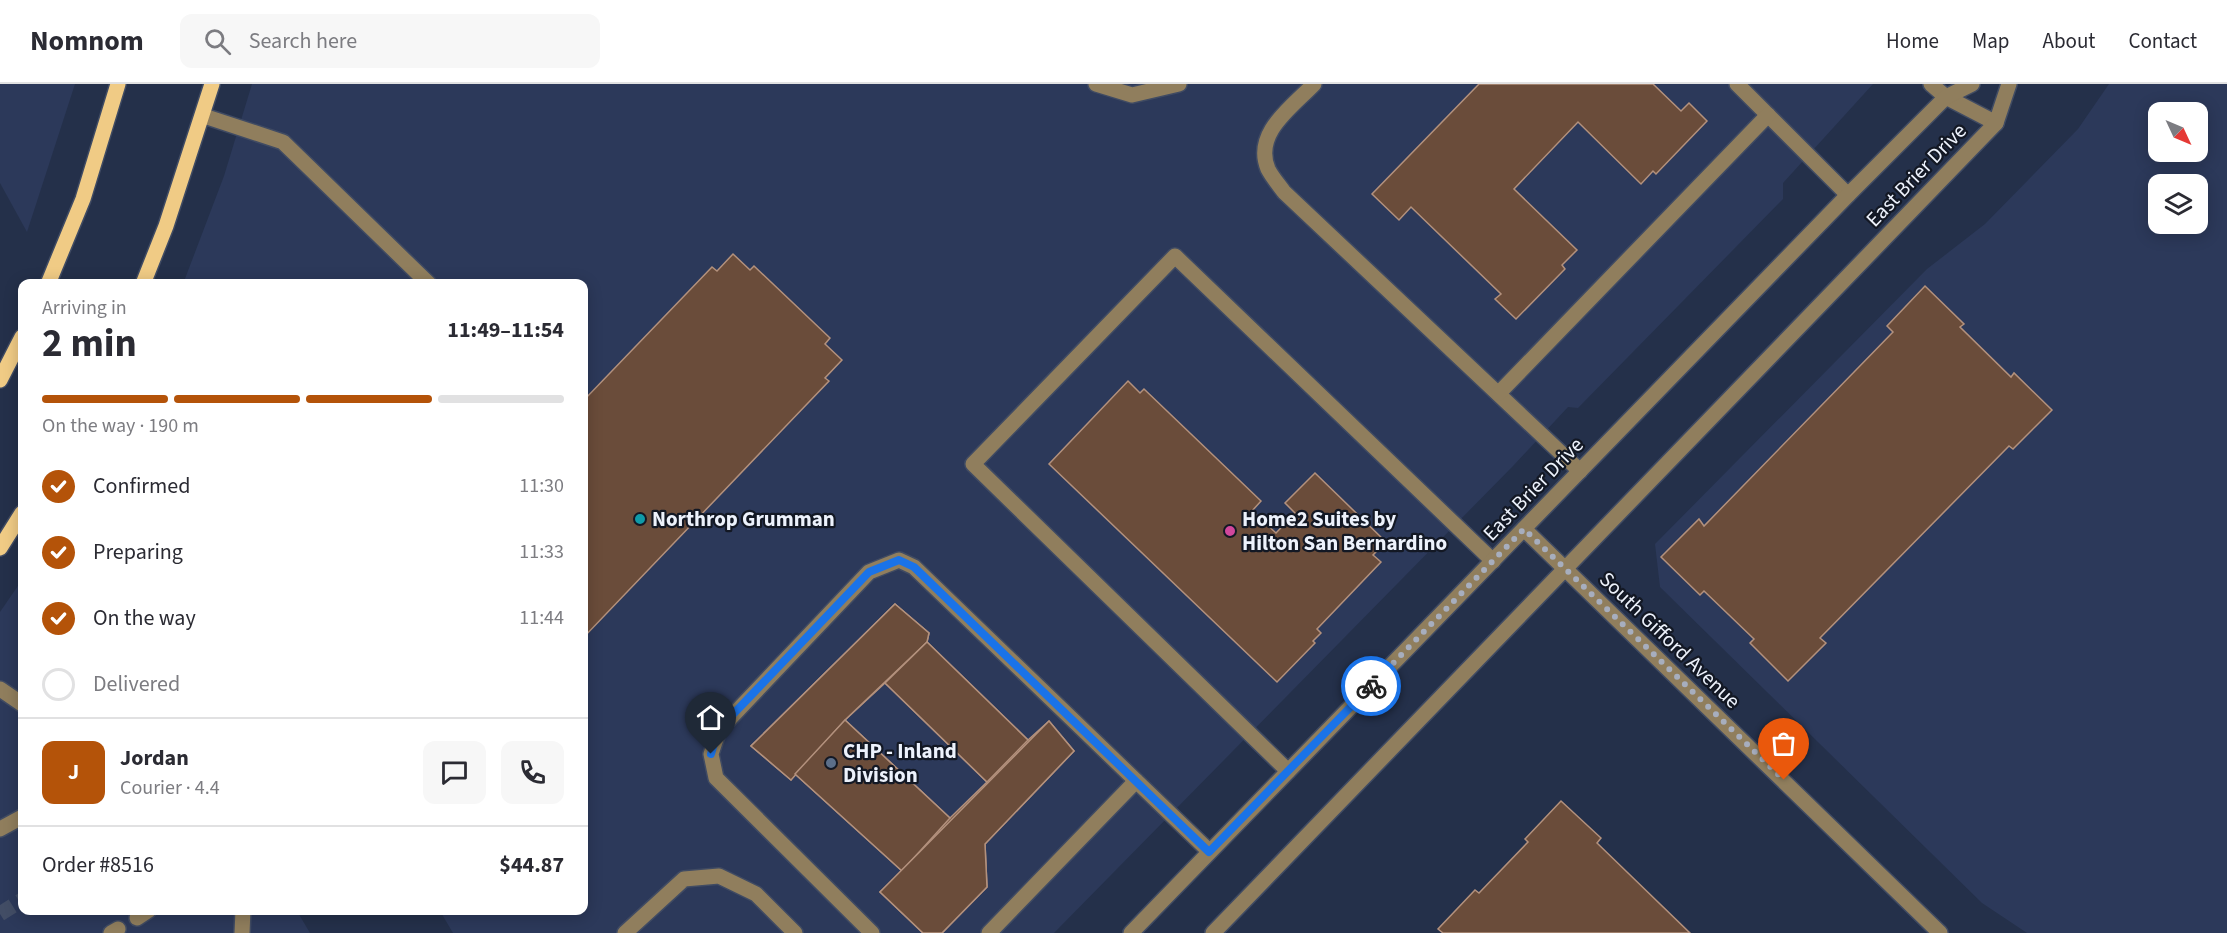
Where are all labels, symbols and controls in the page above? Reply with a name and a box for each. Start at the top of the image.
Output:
search box [180,14,600,68]
text: Nomnom [30,21,144,61]
icon: search [201,25,234,58]
text: Search here [249,25,357,57]
text: Home [1886,26,1939,56]
text: Map [1972,26,2010,56]
text: About [2043,26,2095,56]
text: Contact [2128,26,2197,56]
north arrow [2148,102,2208,162]
map controls [2148,102,2208,234]
street label: East Brier Drive [1859,117,1973,233]
button: layers [2148,174,2208,234]
text: Arriving in [42,294,127,322]
text: 11:49–11:54 [447,314,564,346]
text: 2 min [42,316,137,372]
text: On the way · 190 m [42,412,199,440]
street label: East Brier Drive [1476,431,1590,547]
icon: check [42,470,75,503]
text: Confirmed [93,470,190,502]
text: 11:30 [519,472,564,500]
place label: Northrop Grumman [652,504,835,534]
place label: Home2 Suites by Hilton San Bernardino [1242,504,1447,558]
marker: Northrop Grumman [633,512,647,526]
marker: Home2 Suites by Hilton San Bernardino [1223,524,1237,538]
icon: check [42,536,75,569]
text: Preparing [93,536,183,568]
text: 11:33 [519,538,564,566]
street label: South Gifford Avenue [1593,565,1747,715]
icon: check [42,602,75,635]
text: On the way [93,602,196,634]
text: 11:44 [519,604,564,632]
courier [1341,656,1401,716]
text: Delivered [93,668,180,700]
icon: bike [1355,670,1388,703]
pin [685,692,736,754]
icon: home [694,701,727,734]
pin [1758,718,1809,780]
icon: bag [1767,727,1800,760]
place label: CHP - Inland Division [843,736,957,790]
button: chat [423,741,486,804]
button: phone [501,741,564,804]
text: Jordan [120,742,189,774]
text: J [68,756,79,788]
marker: CHP - Inland Division [824,756,838,770]
text: Courier · 4.4 [120,774,220,802]
text: Order #8516 [42,849,154,881]
text: $44.87 [499,849,564,881]

